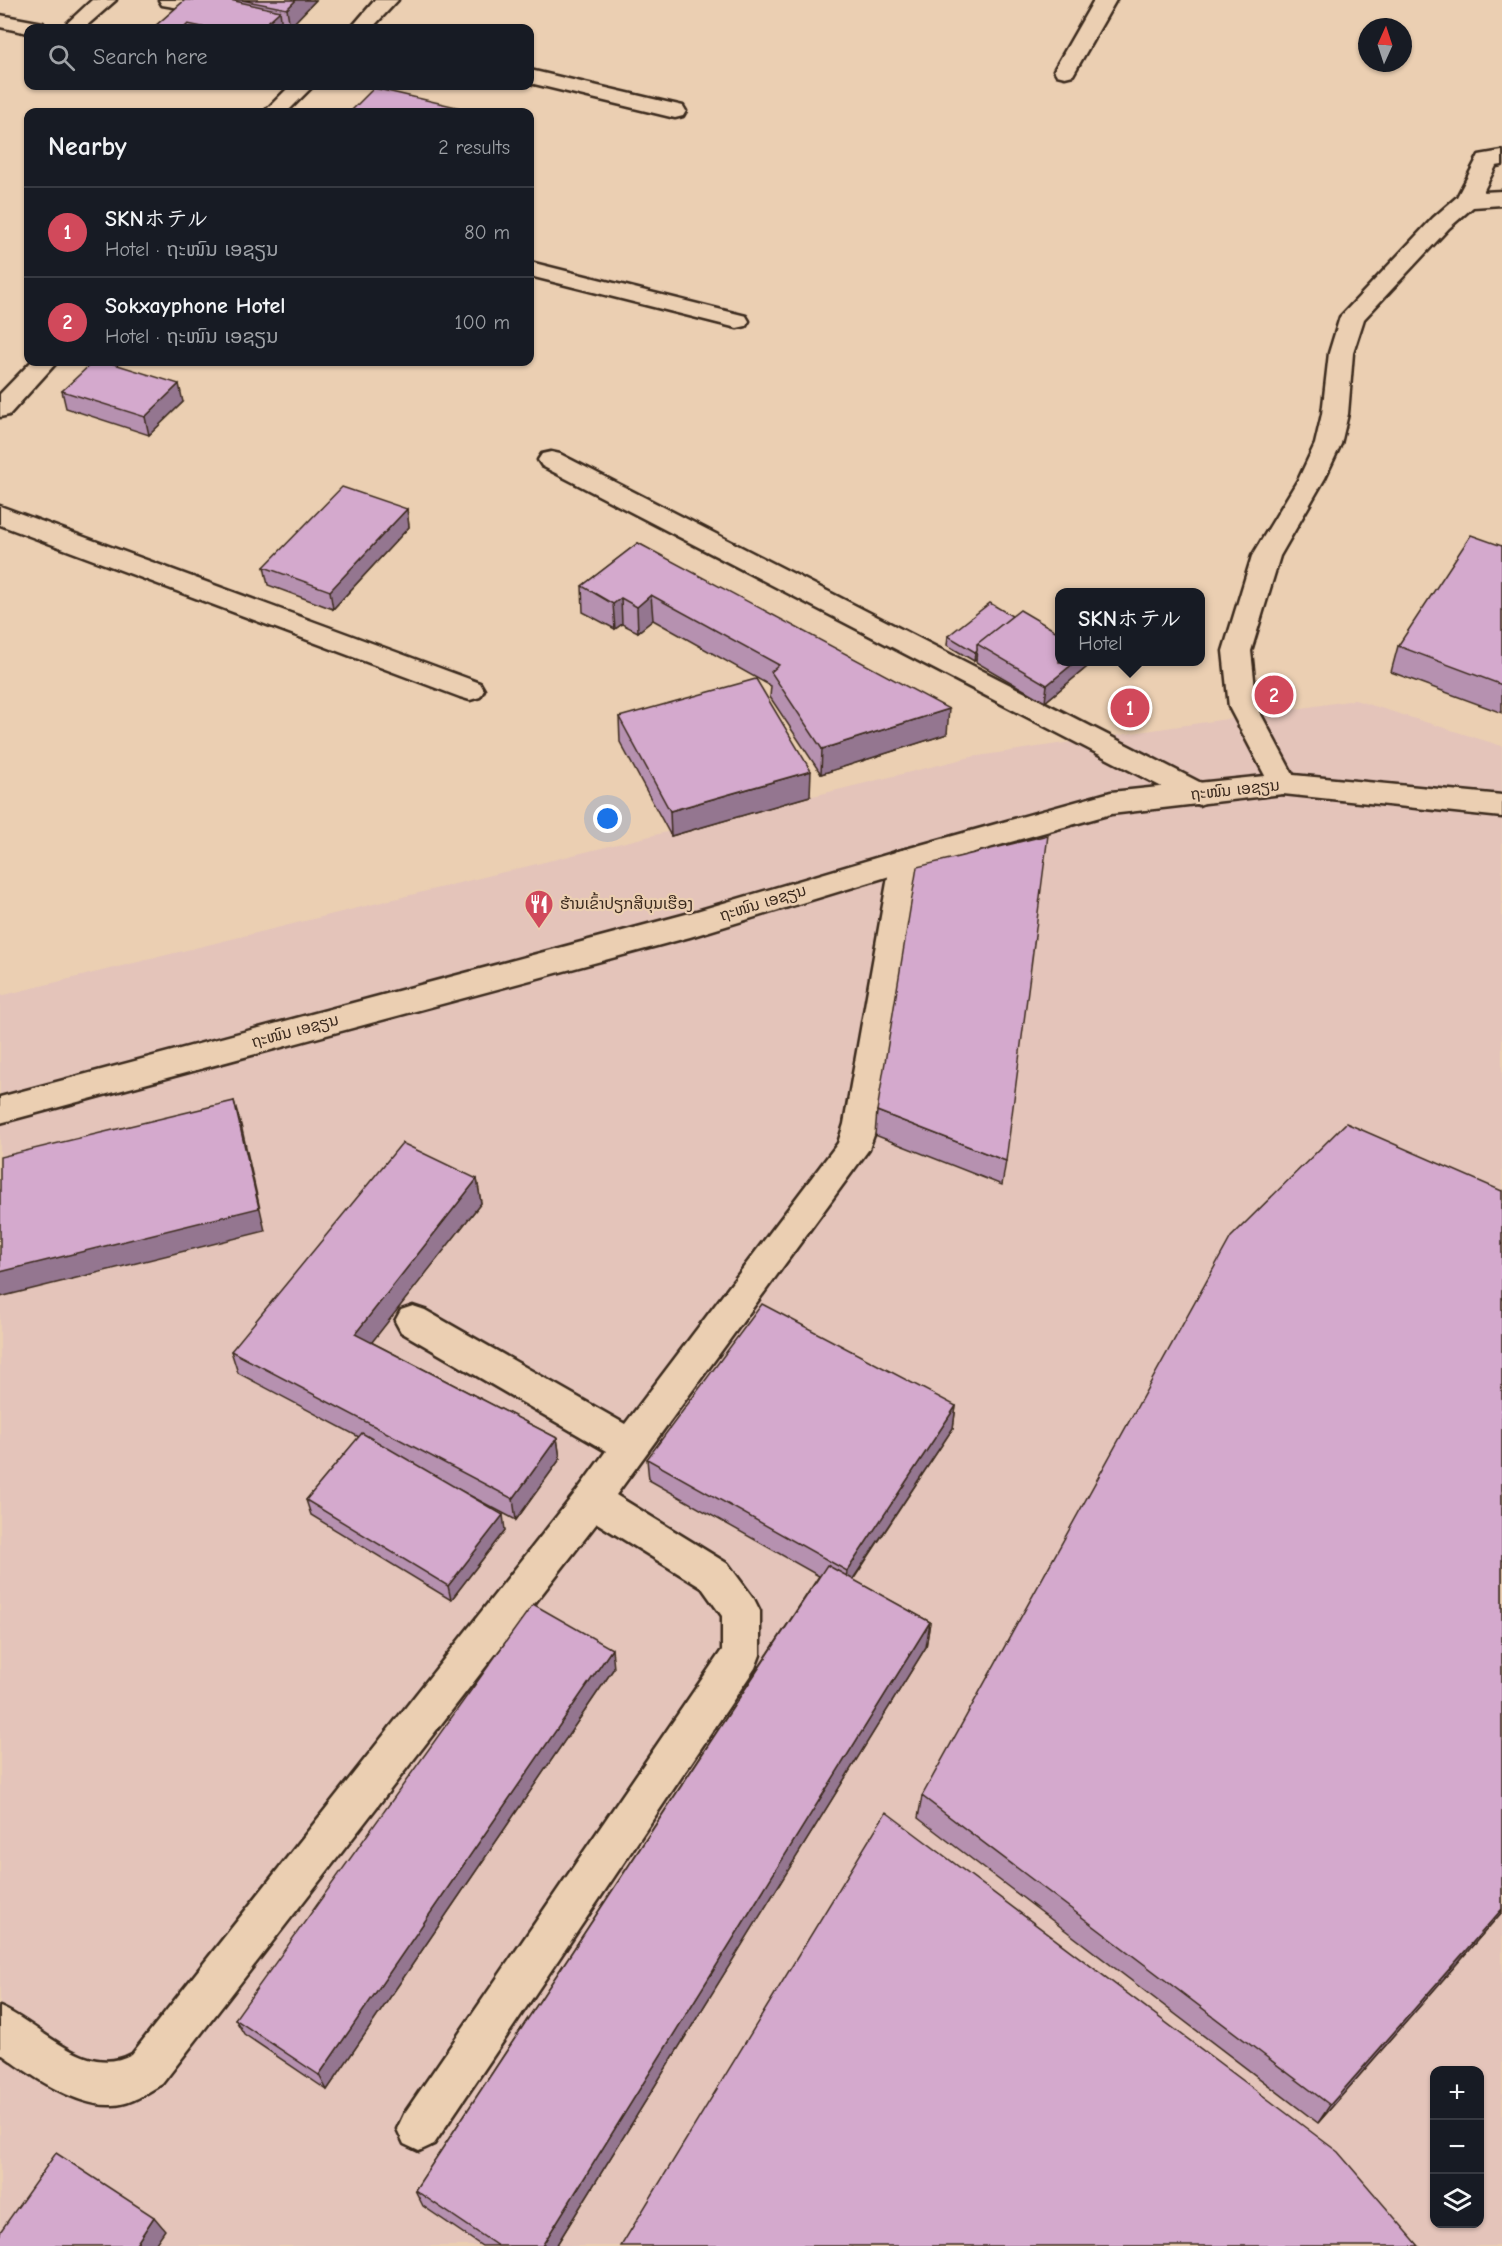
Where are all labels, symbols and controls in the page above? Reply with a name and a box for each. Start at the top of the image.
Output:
north arrow [1358,18,1412,72]
search box [24,24,534,90]
icon: search [45,41,78,74]
text: Search here [93,44,208,70]
text: Nearby [48,132,127,162]
text: 2 results [438,136,510,159]
text: SKNホテル [105,206,208,232]
text: 1 [64,221,71,244]
text: 80 m [464,221,510,244]
text: Hotel · ຖະໜົນ ເອຊຽນ [105,238,278,261]
text: Sokxayphone Hotel [105,293,285,319]
text: 2 [63,311,72,334]
text: 100 m [455,311,510,334]
text: Hotel · ຖະໜົນ ເອຊຽນ [105,325,278,348]
popup [1055,588,1205,666]
text: SKNホテル [1078,606,1182,632]
text: Hotel [1078,632,1123,655]
pin: 2 [1254,672,1294,718]
pin: 1 [1110,686,1150,730]
street label: ຖະໜົນ ເອຊຽນ [1189,776,1281,805]
your location [593,804,622,833]
street label: ຖະໜົນ ເອຊຽນ [717,881,809,926]
restaurant icon: ຮ້ານເຂົ້າປຽກສີບຸນເຮືອງ [523,888,555,930]
place label: ຮ້ານເຂົ້າປຽກສີບຸນເຮືອງ [560,892,693,914]
street label: ຖະໜົນ ເອຊຽນ [249,1011,341,1052]
map controls [1430,2066,1484,2228]
button: + [1430,2066,1484,2120]
button: − [1430,2120,1484,2174]
button: layers [1430,2174,1484,2228]

